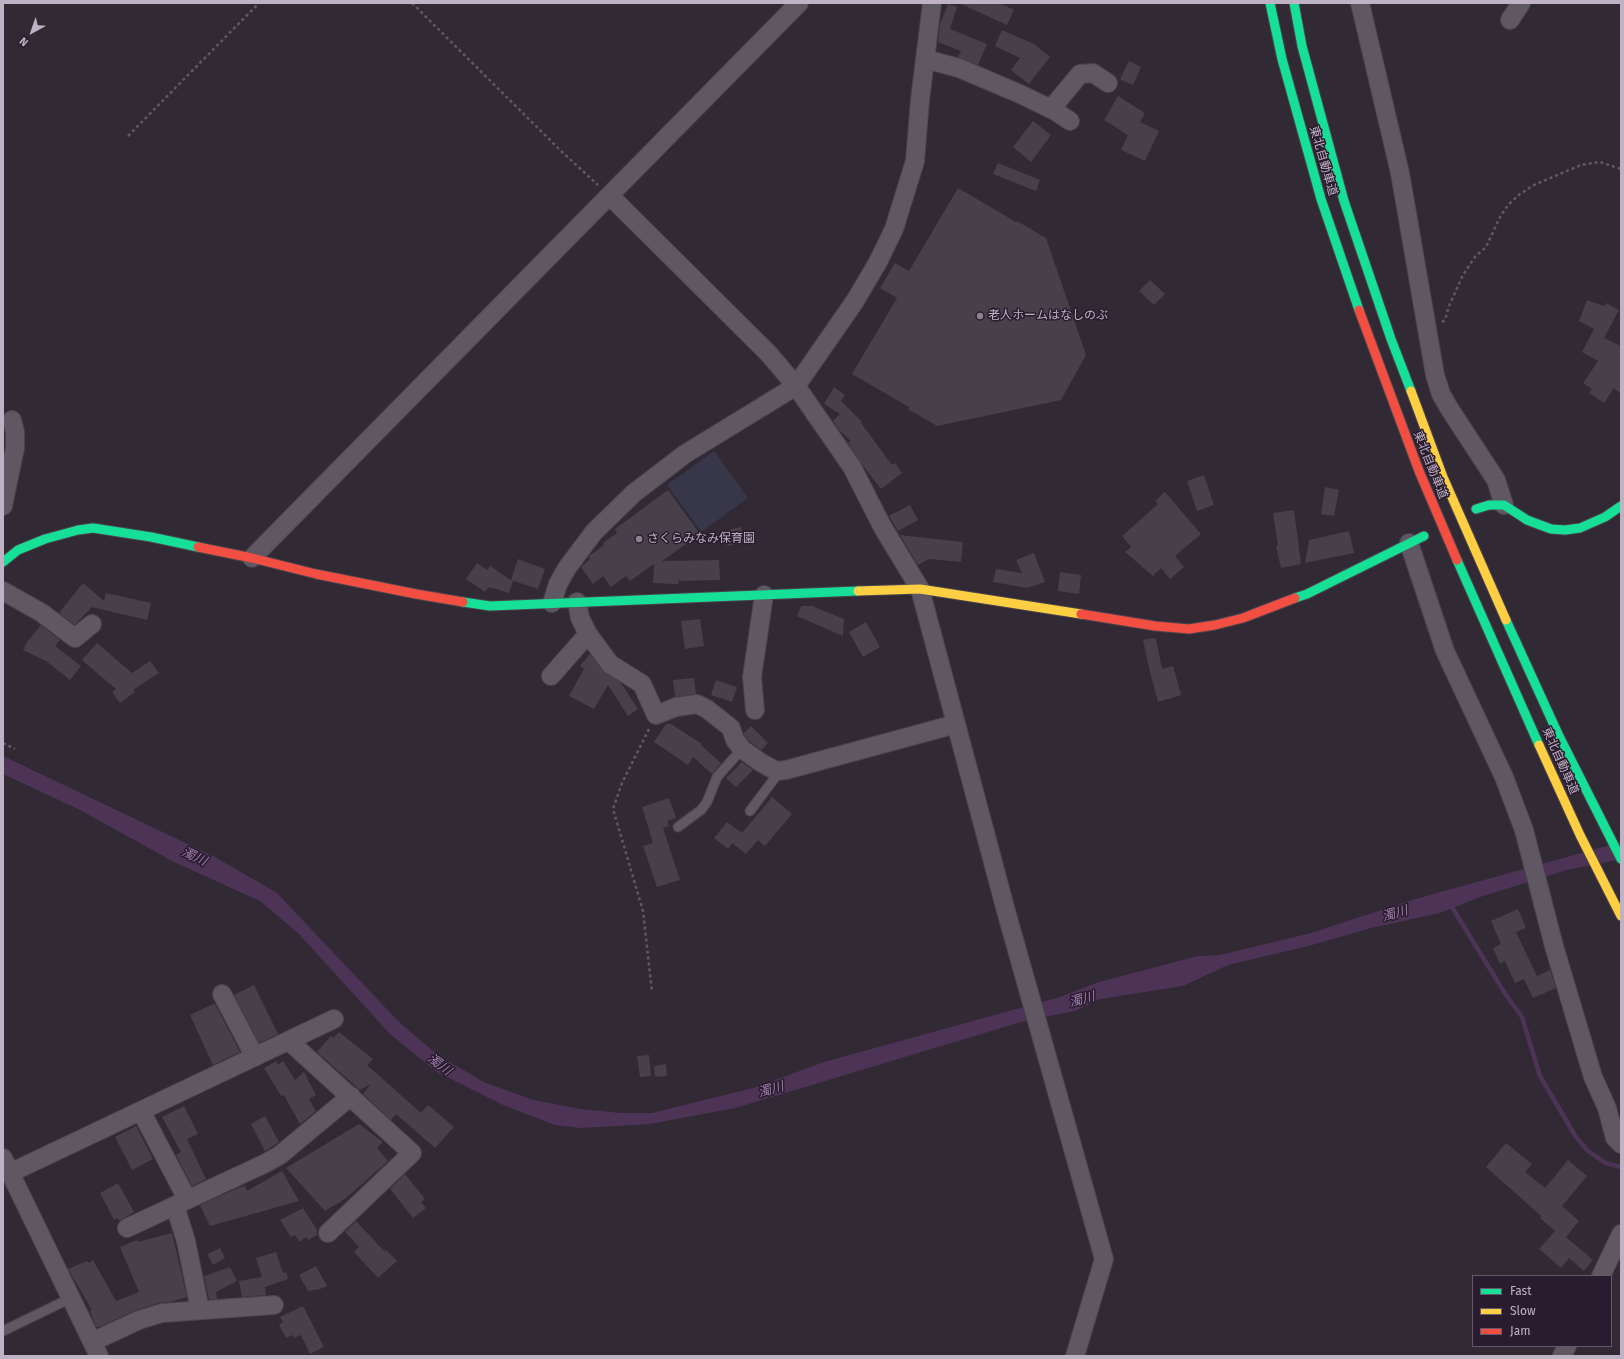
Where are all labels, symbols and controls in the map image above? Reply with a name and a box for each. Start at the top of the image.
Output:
north arrow [12,12,52,52]
text: N [17,34,31,49]
street label: 東北自動車道 [1306,124,1340,198]
place label: 老人ホームはなしのぶ [988,309,1108,323]
marker: 老人ホームはなしのぶ [975,311,985,321]
street label: 東北自動車道 [1410,429,1450,501]
place label: さくらみなみ保育園 [647,532,755,546]
marker: さくらみなみ保育園 [634,534,644,544]
street label: 東北自動車道 [1539,725,1581,797]
water label: 濁川 [179,844,209,870]
water label: 濁川 [1380,903,1410,925]
water label: 濁川 [1067,989,1097,1011]
water label: 濁川 [424,1051,454,1079]
water label: 濁川 [756,1079,786,1101]
legend [1472,1275,1612,1347]
text: Fast [1510,1284,1532,1298]
text: Slow [1510,1304,1536,1318]
text: Jam [1510,1324,1530,1338]

